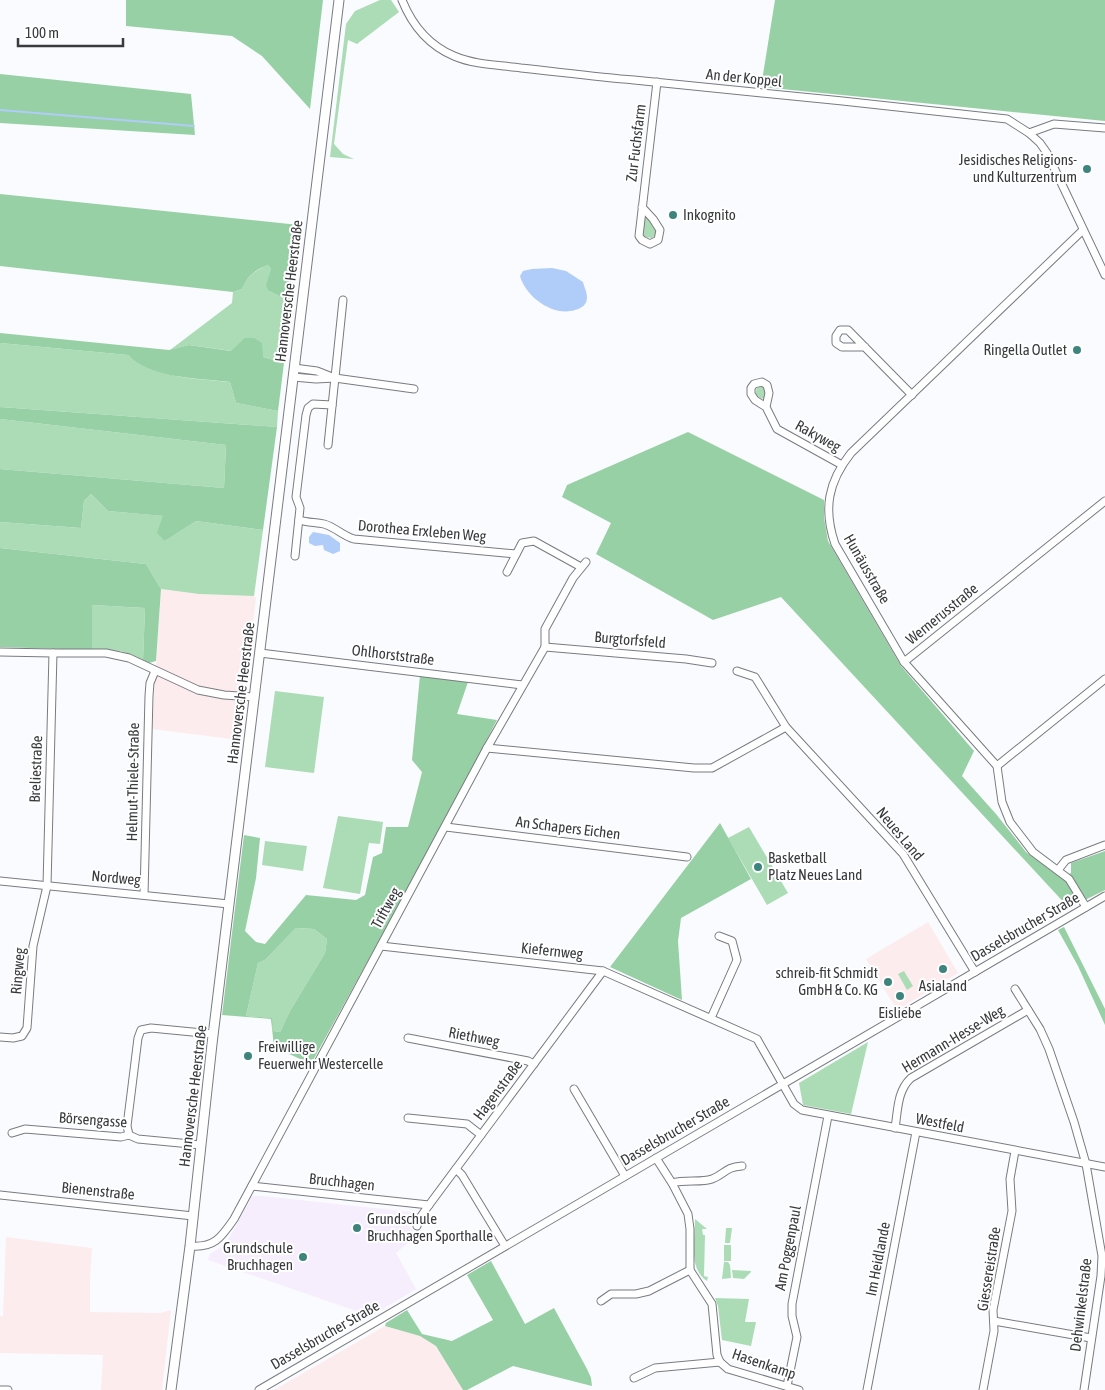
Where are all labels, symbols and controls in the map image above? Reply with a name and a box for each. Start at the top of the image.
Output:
scale bar [18,15,122,47]
text: 100 m [25,24,59,41]
street label: An der Koppel [705,65,783,90]
street label: Zur Fuchsfarm [622,103,649,183]
place label: Jesidisches Religions- und Kulturzentrum [959,151,1077,185]
marker: Jesidisches Religions- und Kulturzentrum [1081,163,1093,175]
place label: Inkognito [683,206,736,223]
marker: Inkognito [667,209,679,221]
street label: Hannoversche Heerstraße [271,219,306,363]
place label: Ringella Outlet [984,341,1067,358]
marker: Ringella Outlet [1071,344,1083,356]
street label: Rakyweg [793,416,844,455]
street label: Dorothea Erxleben Weg [357,516,487,545]
street label: Hunäusstraße [841,531,894,607]
street label: Wernerusstraße [902,579,981,648]
street label: Hannoversche Heerstraße [223,621,258,765]
street label: Burgtorfsfeld [594,628,666,651]
street label: Ohlhorststraße [351,641,435,668]
street label: Helmut-Thiele-Straße [123,722,142,841]
street label: Breliestraße [26,735,45,803]
street label: Neues Land [873,804,928,864]
street label: An Schapers Eichen [515,813,621,842]
place label: Basketball Platz Neues Land [768,849,862,883]
marker: Basketball Platz Neues Land [752,861,764,873]
street label: Nordweg [91,867,142,888]
street label: Triftweg [367,884,404,931]
street label: Dasselsbrucher Straße [967,888,1082,965]
street label: Kiefernweg [520,939,584,962]
street label: Ringweg [7,946,28,995]
marker: Asialand [937,963,949,975]
place label: schreib-fit Schmidt GmbH & Co. KG [776,964,878,998]
marker: schreib-fit Schmidt GmbH & Co. KG [882,976,894,988]
place label: Asialand [919,977,967,994]
marker: Eisliebe [894,990,906,1002]
street label: Hermann-Hesse-Weg [898,1001,1007,1076]
place label: Eisliebe [878,1004,922,1021]
street label: Riethweg [447,1023,501,1050]
street label: Hannoversche Heerstraße [175,1024,210,1168]
place label: Freiwillige Feuerwehr Westercelle [258,1038,384,1072]
marker: Freiwillige Feuerwehr Westercelle [242,1050,254,1062]
street label: Hagenstraße [470,1056,526,1123]
street label: Dasselsbrucher Straße [617,1092,732,1169]
street label: Börsengasse [58,1109,128,1130]
street label: Westfeld [915,1110,966,1136]
street label: Bruchhagen [308,1170,376,1193]
street label: Bienenstraße [61,1178,136,1203]
street label: Am Poggenpaul [771,1204,804,1292]
place label: Grundschule Bruchhagen Sporthalle [367,1210,493,1244]
street label: Im Heidlande [862,1220,893,1297]
marker: Grundschule Bruchhagen Sporthalle [351,1222,363,1234]
street label: Giessereistraße [973,1225,1004,1312]
place label: Grundschule Bruchhagen [223,1239,293,1273]
marker: Grundschule Bruchhagen [297,1251,309,1263]
street label: Dehwinkelstraße [1066,1257,1095,1353]
street label: Dasselsbrucher Straße [267,1296,382,1373]
street label: Hasenkamp [730,1345,798,1382]

